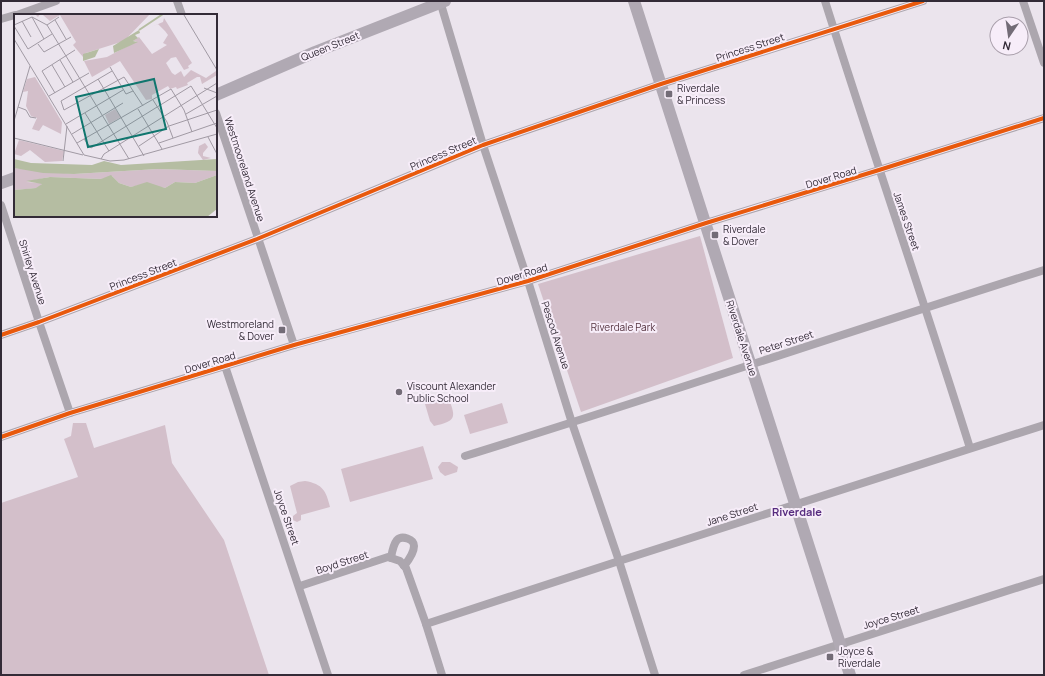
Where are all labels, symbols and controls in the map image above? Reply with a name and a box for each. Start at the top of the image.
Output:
inset map [14,14,217,217]
north arrow [989,16,1029,56]
street label: Queen Street [299,28,361,64]
street label: Princess Street [714,29,786,65]
text: N [1001,38,1012,54]
place label: Riverdale & Princess [677,81,725,107]
marker: Riverdale & Princess [664,89,674,99]
street label: Westmooreland Avenue [221,115,269,223]
street label: Princess Street [408,133,478,173]
street label: Dover Road [804,163,858,191]
street label: James Street [890,190,924,252]
place label: Riverdale & Dover [723,222,766,248]
marker: Riverdale & Dover [710,230,720,240]
street label: Shirley Avenue [16,238,50,306]
street label: Princess Street [107,255,179,293]
street label: Dover Road [495,260,549,288]
street label: Riverdale Avenue [723,298,761,378]
street label: Pescod Avenue [538,299,574,371]
place label: Westmoreland & Dover [207,317,274,343]
park label: Riverdale Park [591,320,656,334]
marker: Westmoreland & Dover [277,325,287,335]
street label: Peter Street [757,327,815,357]
street label: Dover Road [183,348,237,376]
place label: Viscount Alexander Public School [407,379,496,405]
marker: Viscount Alexander Public School [394,387,404,397]
street label: Joyce Street [271,487,303,547]
street label: Jane Street [704,499,760,529]
district label: Riverdale [772,504,822,519]
street label: Boyd Street [314,547,370,577]
street label: Joyce Street [861,602,921,632]
place label: Joyce & Riverdale [838,644,881,670]
marker: Joyce & Riverdale [825,652,835,662]

